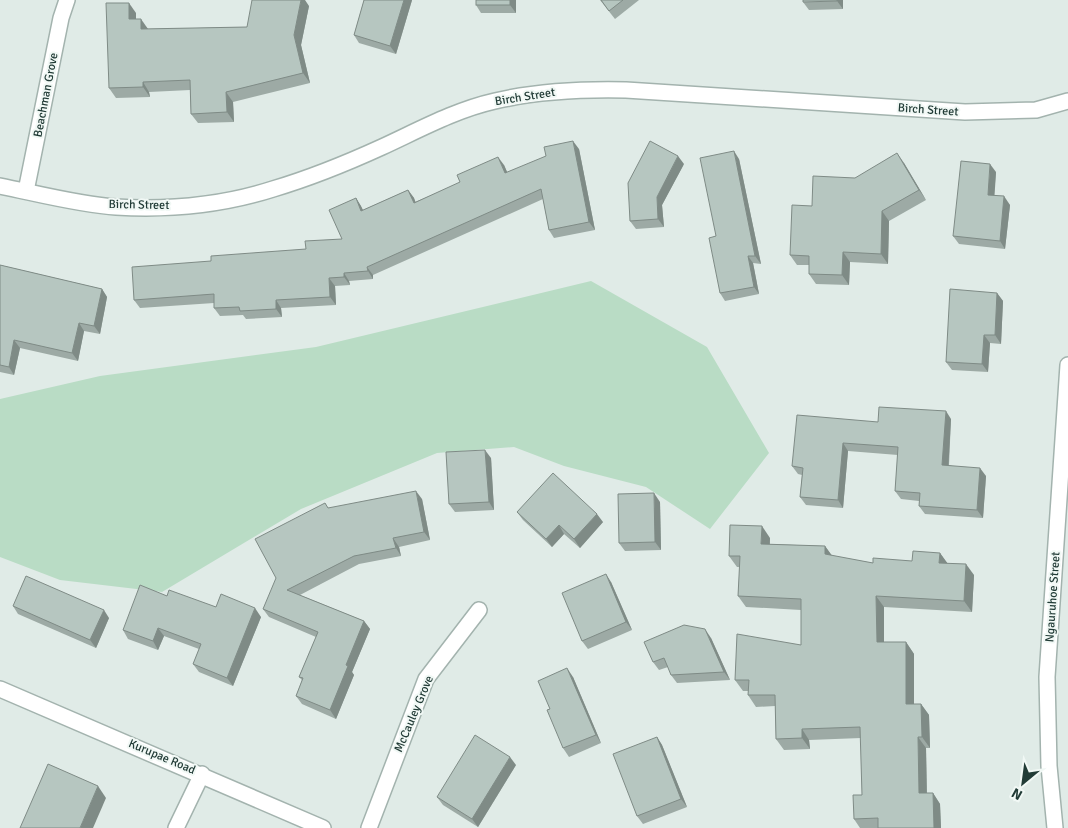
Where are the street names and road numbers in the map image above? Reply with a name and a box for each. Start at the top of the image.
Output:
street label: Beachman Grove [30,52,62,138]
street label: Birch Street [494,85,556,109]
street label: Birch Street [897,100,959,120]
street label: Birch Street [108,197,170,213]
street label: Ngauruhoe Street [1042,551,1064,643]
street label: McCauley Grove [391,673,437,755]
street label: Kurupae Road [126,736,198,778]

